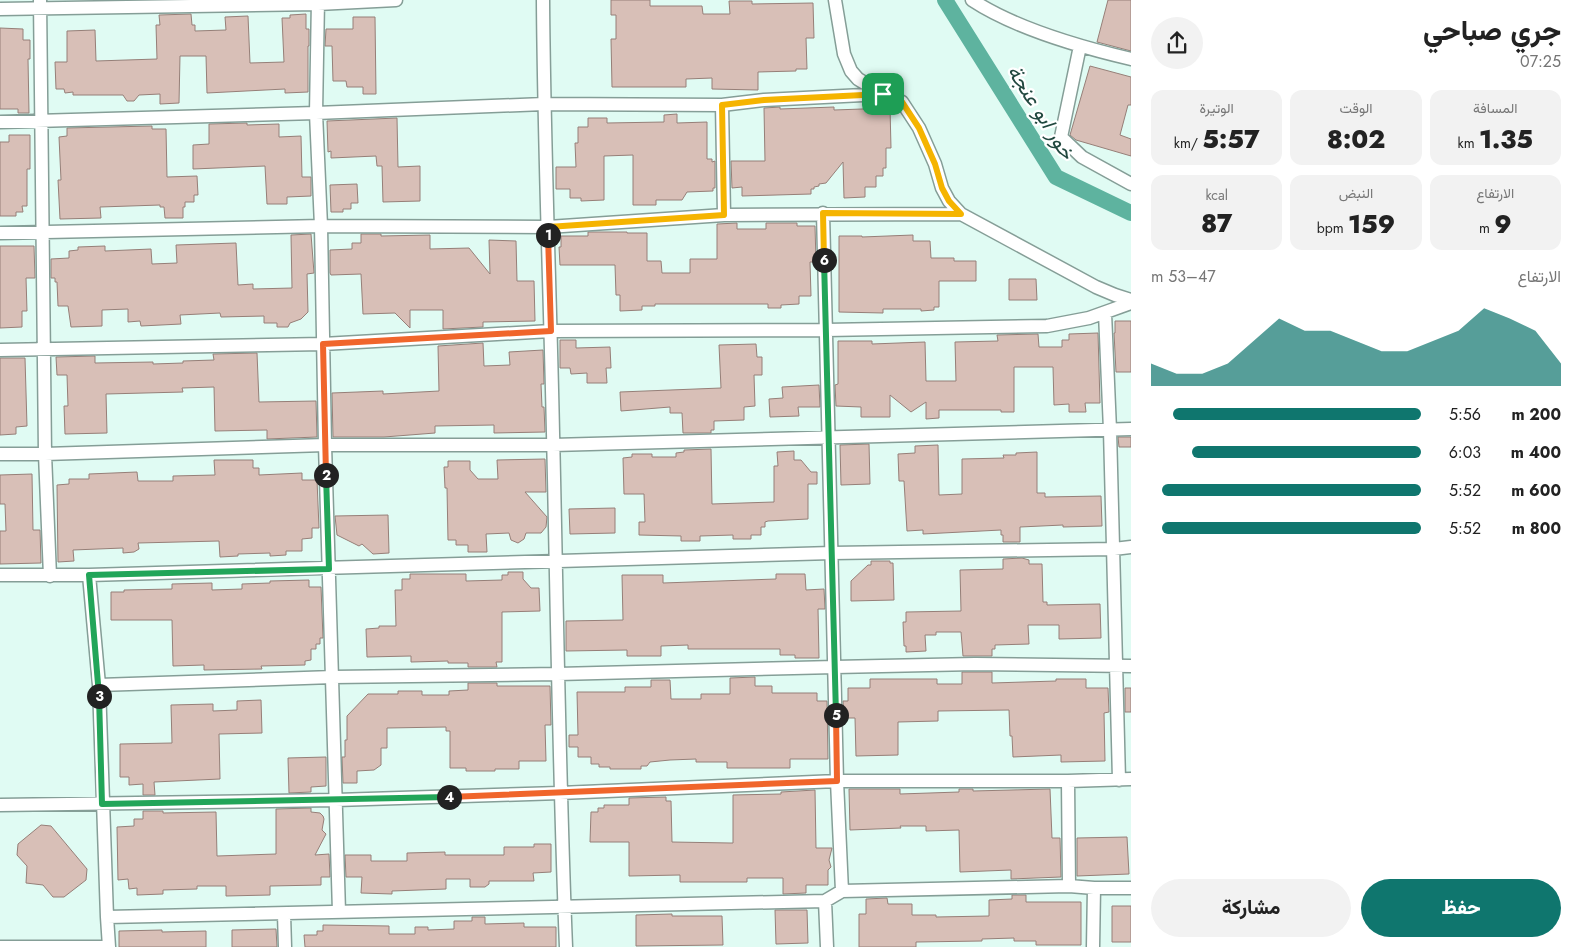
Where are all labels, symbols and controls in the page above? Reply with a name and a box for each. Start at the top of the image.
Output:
text: جري صباحي [1423,10,1561,51]
button: share [1151,17,1203,69]
text: 07:25 [1520,50,1561,73]
water label: خور ابو عنجة [1000,59,1083,166]
pin [862,73,904,115]
icon: arrive [869,80,897,108]
text: الوتيرة [1200,98,1234,118]
text: الوقت [1340,98,1372,118]
text: المسافة [1473,98,1518,118]
text: 5:57 [1202,121,1260,157]
text: 8:02 [1327,121,1385,157]
text: 1.35 [1479,121,1533,157]
text: /km [1174,133,1202,153]
text: km [1458,133,1479,153]
text: النبض [1339,183,1373,203]
text: الارتفاع [1476,183,1514,203]
text: kcal [1205,185,1228,205]
text: 87 [1201,205,1232,241]
text: 159 [1348,206,1395,242]
text: 9 [1494,206,1512,242]
text: bpm [1317,218,1348,238]
text: m [1479,218,1494,238]
pin: 1 [536,222,560,248]
text: 1 [545,225,552,245]
pin: 6 [812,248,836,272]
text: 6 [820,250,829,270]
text: 47–53 m [1151,265,1216,288]
text: الارتفاع [1518,265,1561,288]
text: 5:56 [1449,403,1481,426]
text: 200 m [1511,403,1561,426]
text: 6:03 [1449,441,1481,464]
text: 400 m [1511,441,1561,464]
pin: 2 [314,462,338,488]
text: 2 [322,465,331,485]
text: 5:52 [1449,479,1481,502]
text: 600 m [1511,479,1561,502]
text: 5:52 [1449,517,1481,540]
text: 800 m [1512,517,1561,540]
pin: 3 [86,684,112,708]
text: 3 [95,686,104,706]
pin: 5 [824,702,848,728]
text: 5 [832,705,841,725]
pin: 4 [436,784,462,810]
text: 4 [445,787,454,807]
button: مشاركة [1151,879,1351,937]
button: حفظ [1361,879,1561,937]

